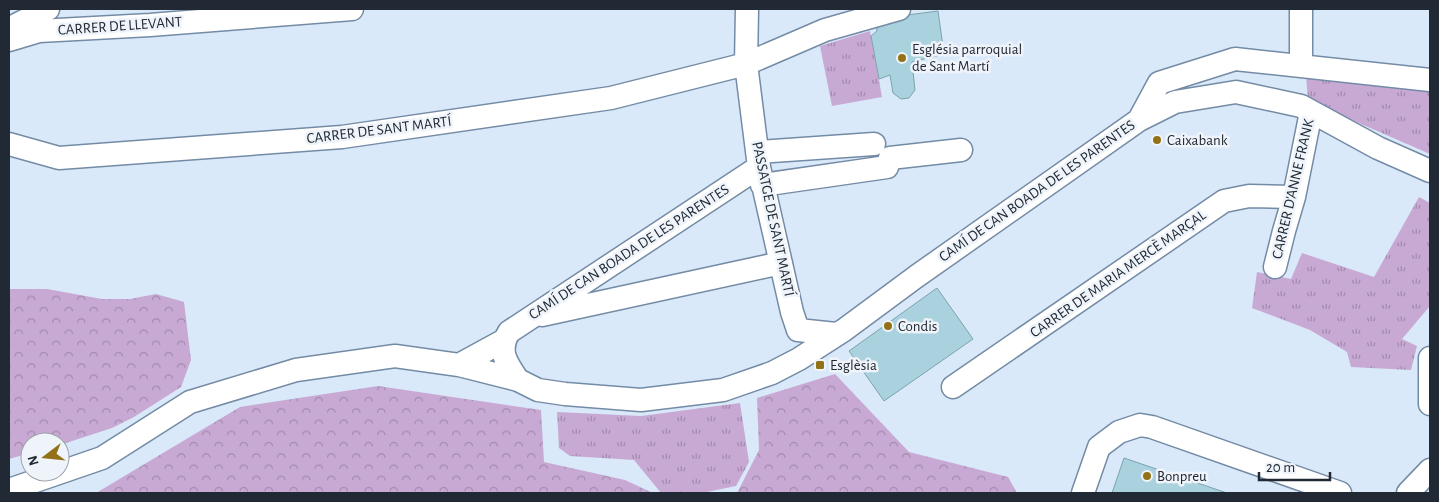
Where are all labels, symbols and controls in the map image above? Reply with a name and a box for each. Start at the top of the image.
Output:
street label: CARRER DE LLEVANT [57,14,183,38]
place label: Església parroquial de Sant Martí [912,42,1022,74]
marker: Església parroquial de Sant Martí [896,52,908,64]
street label: CARRER DE SANT MARTÍ [305,112,452,146]
street label: CAMÍ DE CAN BOADA DE LES PARENTES [935,116,1138,265]
street label: CARRER D'ANNE FRANK [1270,117,1317,260]
place label: Caixabank [1167,133,1228,148]
marker: Caixabank [1151,134,1163,146]
street label: PASSATGE DE SANT MARTÍ [749,140,799,298]
street label: CAMÍ DE CAN BOADA DE LES PARENTES [525,180,732,322]
street label: CARRER DE MARIA MERCÈ MARÇAL [1026,205,1209,341]
place label: Condis [898,319,937,334]
marker: Condis [882,320,894,332]
place label: Esglèsia [830,358,877,373]
marker: Esglèsia [814,359,826,371]
north arrow [20,432,70,482]
scale bar [1259,450,1330,482]
text: N [25,454,42,467]
text: 20 m [1266,460,1295,475]
place label: Bonpreu [1157,469,1207,484]
marker: Bonpreu [1141,470,1153,482]

